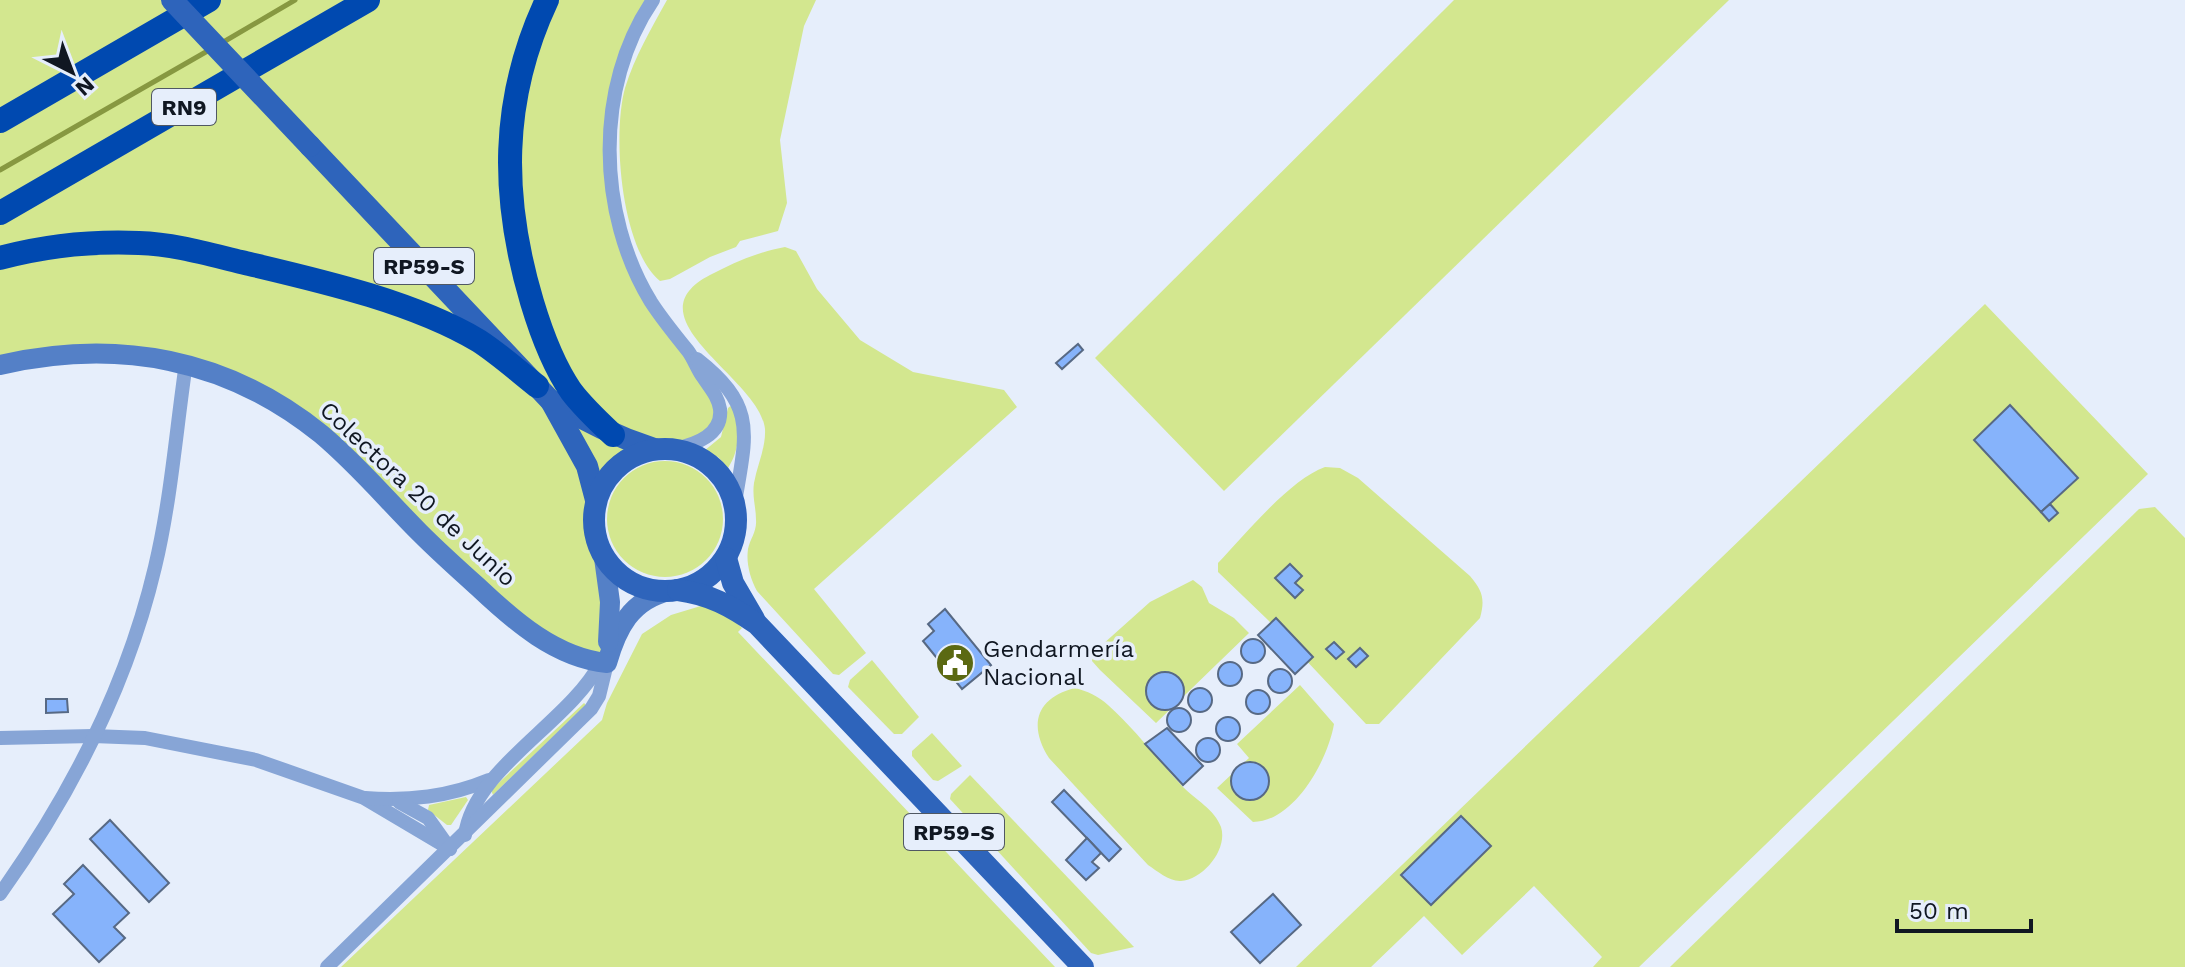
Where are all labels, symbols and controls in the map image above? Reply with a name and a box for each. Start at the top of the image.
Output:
north arrow [32,32,112,112]
text: N [71,72,99,101]
road number: RN9 [152,89,216,125]
road number: RP59-S [374,248,474,284]
street label: Colectora 20 de Junio [314,396,522,592]
place label: Gendarmería Nacional [983,635,1134,691]
public building icon: Gendarmería Nacional [934,642,976,684]
road number: RP59-S [904,814,1004,850]
scale bar [1897,883,2031,933]
text: 50 m [1909,897,1969,925]

